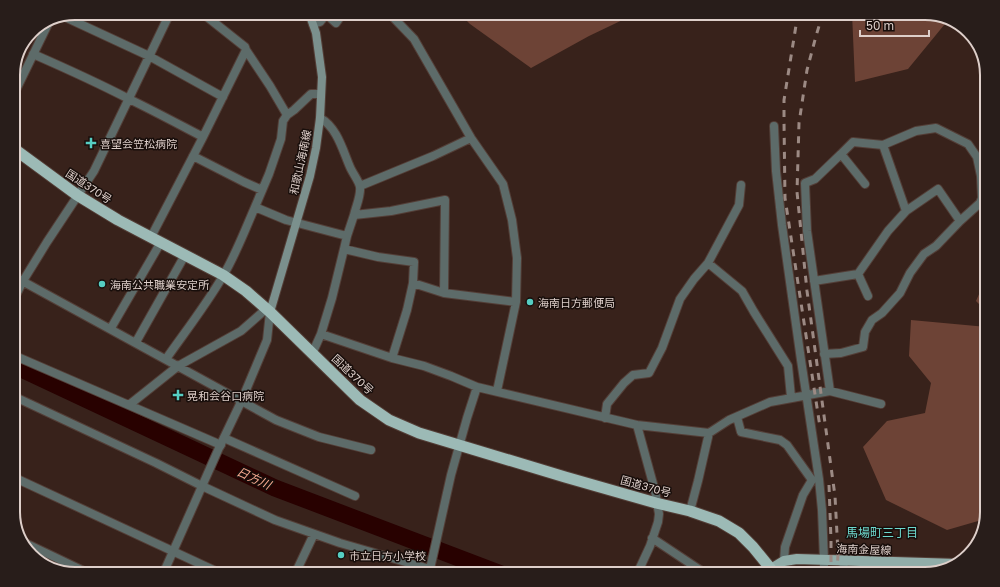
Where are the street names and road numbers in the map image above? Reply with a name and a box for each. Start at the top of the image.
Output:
street label: 和歌山海南線 [287,128,313,196]
street label: 国道370号 [64,166,114,206]
street label: 国道370号 [330,351,376,397]
street label: 国道370号 [619,473,673,499]
street label: 海南金屋線 [836,542,892,556]

